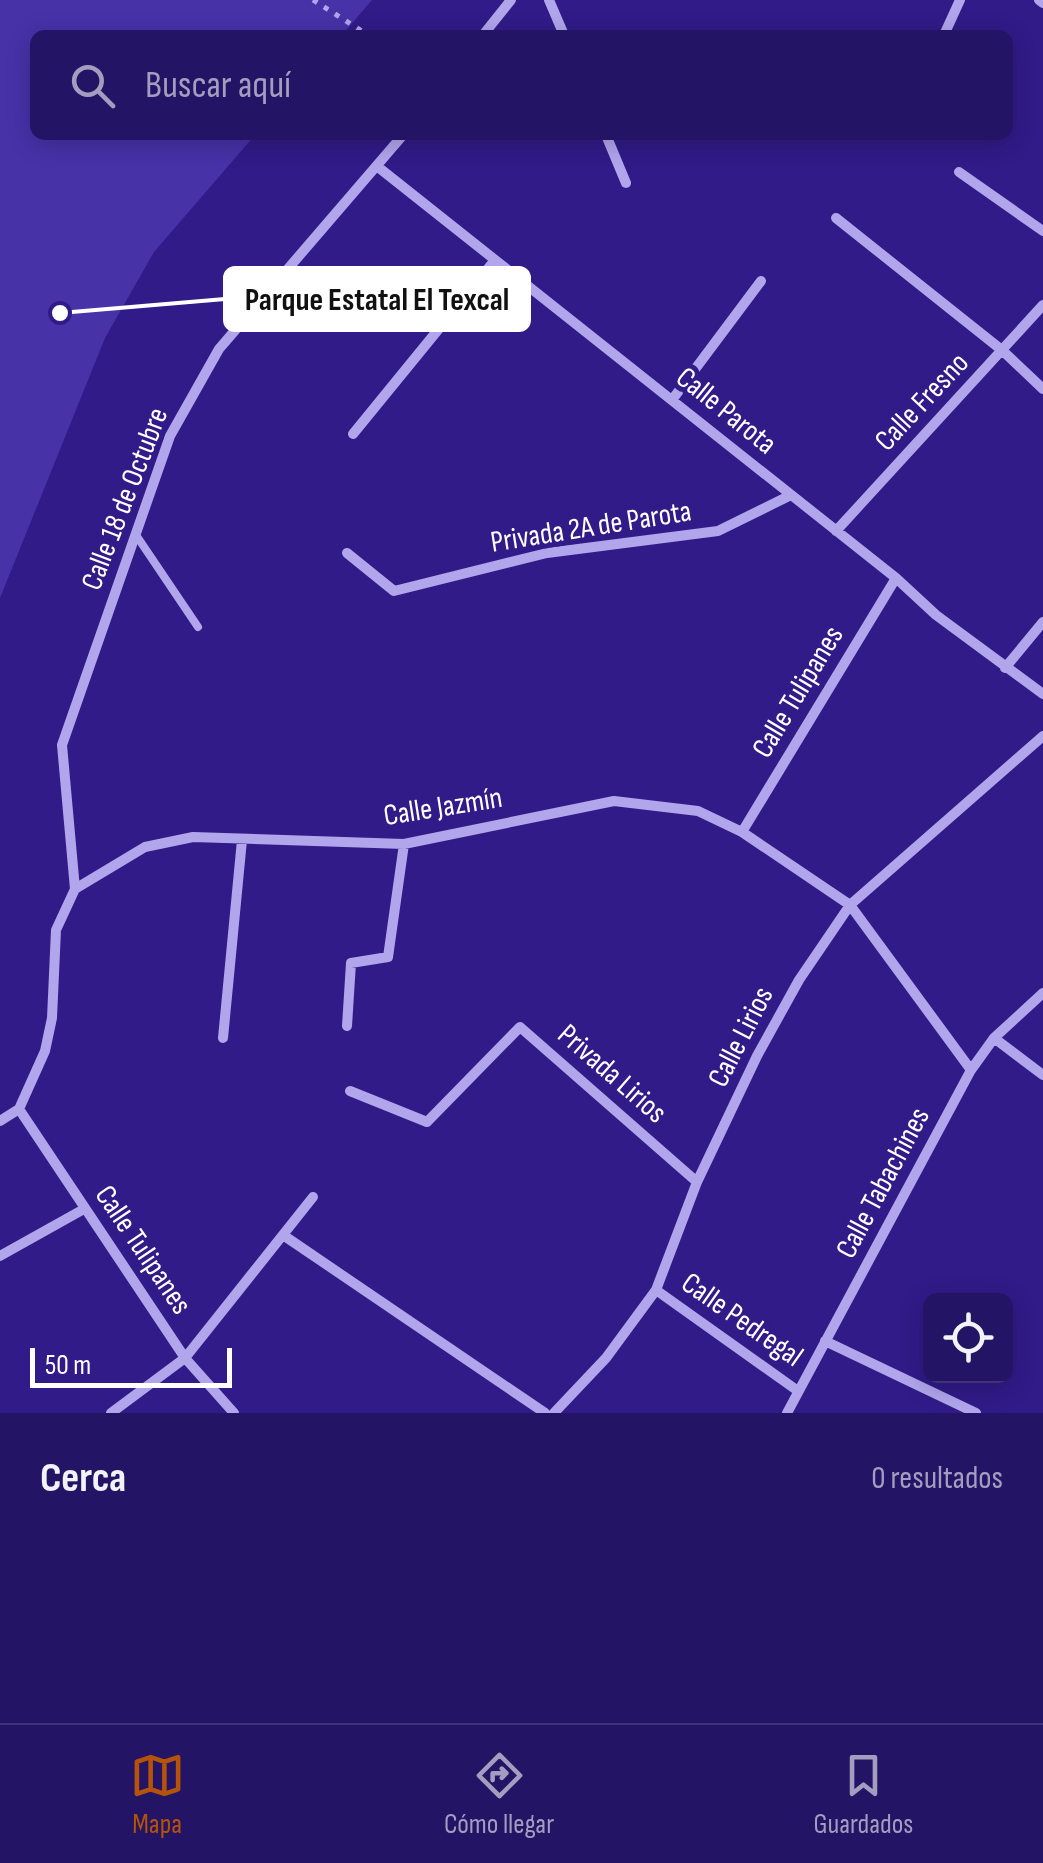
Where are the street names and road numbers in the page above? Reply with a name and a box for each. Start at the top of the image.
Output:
street label: Calle Fresno [868,345,976,459]
street label: Calle Parota [669,360,783,462]
street label: Calle 18 de Octubre [74,403,176,595]
street label: Privada 2A de Parota [488,493,694,561]
street label: Calle Tulipanes [745,619,851,765]
street label: Calle Jazmín [381,780,505,834]
street label: Calle Lirios [701,981,781,1093]
street label: Privada Lirios [550,1017,674,1131]
street label: Calle Tabachines [828,1102,938,1264]
street label: Calle Tulipanes [87,1179,199,1321]
street label: Calle Pedregal [674,1265,810,1375]

